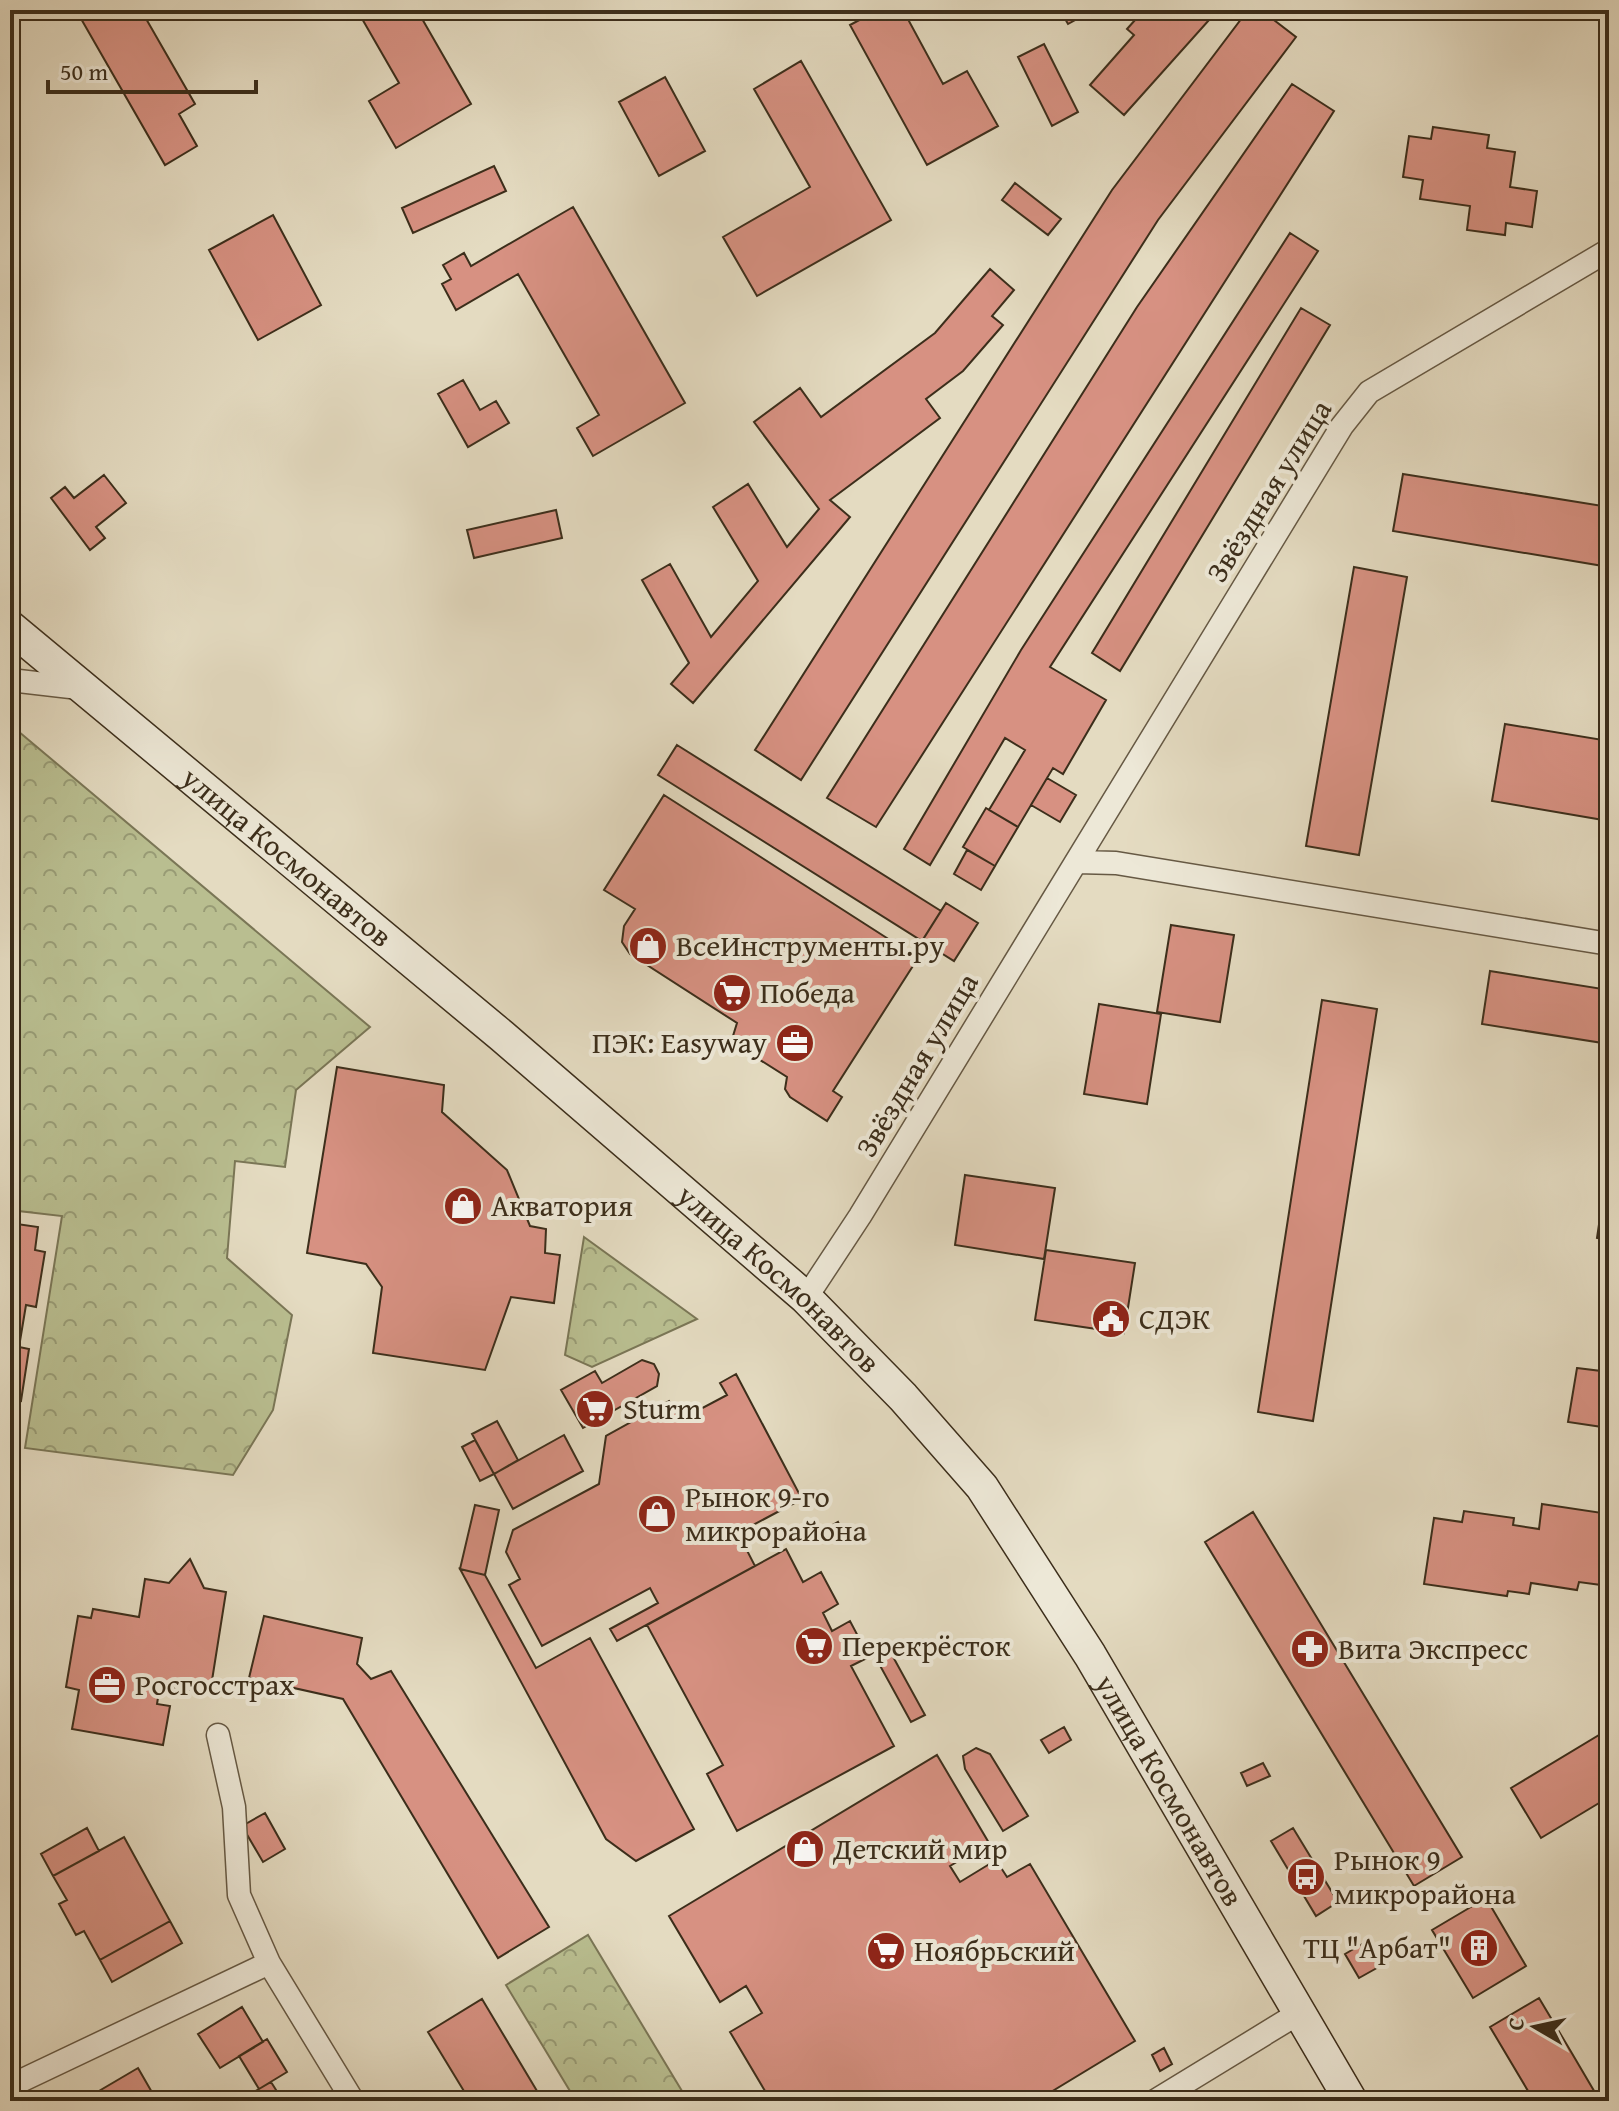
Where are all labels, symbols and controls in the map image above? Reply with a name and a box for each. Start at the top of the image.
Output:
scale bar [48,44,256,94]
text: 50 m [60,54,108,89]
street label: Звёздная улица [1194,390,1342,590]
street label: улица Космонавтов [172,755,402,957]
place label: ВсеИнструменты.ру [676,923,944,967]
shop icon: ВсеИнструменты.ру [627,925,669,967]
street label: Звёздная улица [844,963,989,1165]
place label: Победа [760,970,855,1014]
supermarket icon: Победа [711,972,753,1014]
place label: ПЭК: Easyway [592,1020,767,1064]
office icon: ПЭК: Easyway [774,1022,816,1064]
street label: улица Космонавтов [667,1173,891,1383]
place label: Акватория [491,1183,633,1227]
shop icon: Акватория [442,1185,484,1227]
place label: СДЭК [1139,1296,1211,1340]
public building icon: СДЭК [1090,1298,1132,1340]
place label: Sturm [623,1386,702,1430]
supermarket icon: Sturm [574,1388,616,1430]
place label: Рынок 9-го микрорайона [685,1474,867,1552]
shop icon: Рынок 9-го микрорайона [636,1493,678,1535]
place label: Перекрёсток [842,1623,1011,1667]
supermarket icon: Перекрёсток [793,1625,835,1667]
place label: Вита Экспресс [1338,1626,1528,1670]
pharmacy icon: Вита Экспресс [1289,1628,1331,1670]
place label: Росгосстрах [135,1662,295,1706]
office icon: Росгосстрах [86,1664,128,1706]
street label: улица Космонавтов [1084,1665,1255,1914]
place label: Детский мир [832,1826,1008,1870]
shop icon: Детский мир [784,1828,826,1870]
place label: Рынок 9 микрорайона [1334,1837,1516,1915]
bus stop icon: Рынок 9 микрорайона [1285,1856,1327,1898]
place label: ТЦ "Арбат" [1303,1925,1451,1969]
building icon: ТЦ "Арбат" [1458,1927,1500,1969]
place label: Ноябрьский [914,1928,1075,1972]
supermarket icon: Ноябрьский [865,1930,907,1972]
north arrow [1495,1987,1575,2067]
text: С [1498,2015,1532,2033]

